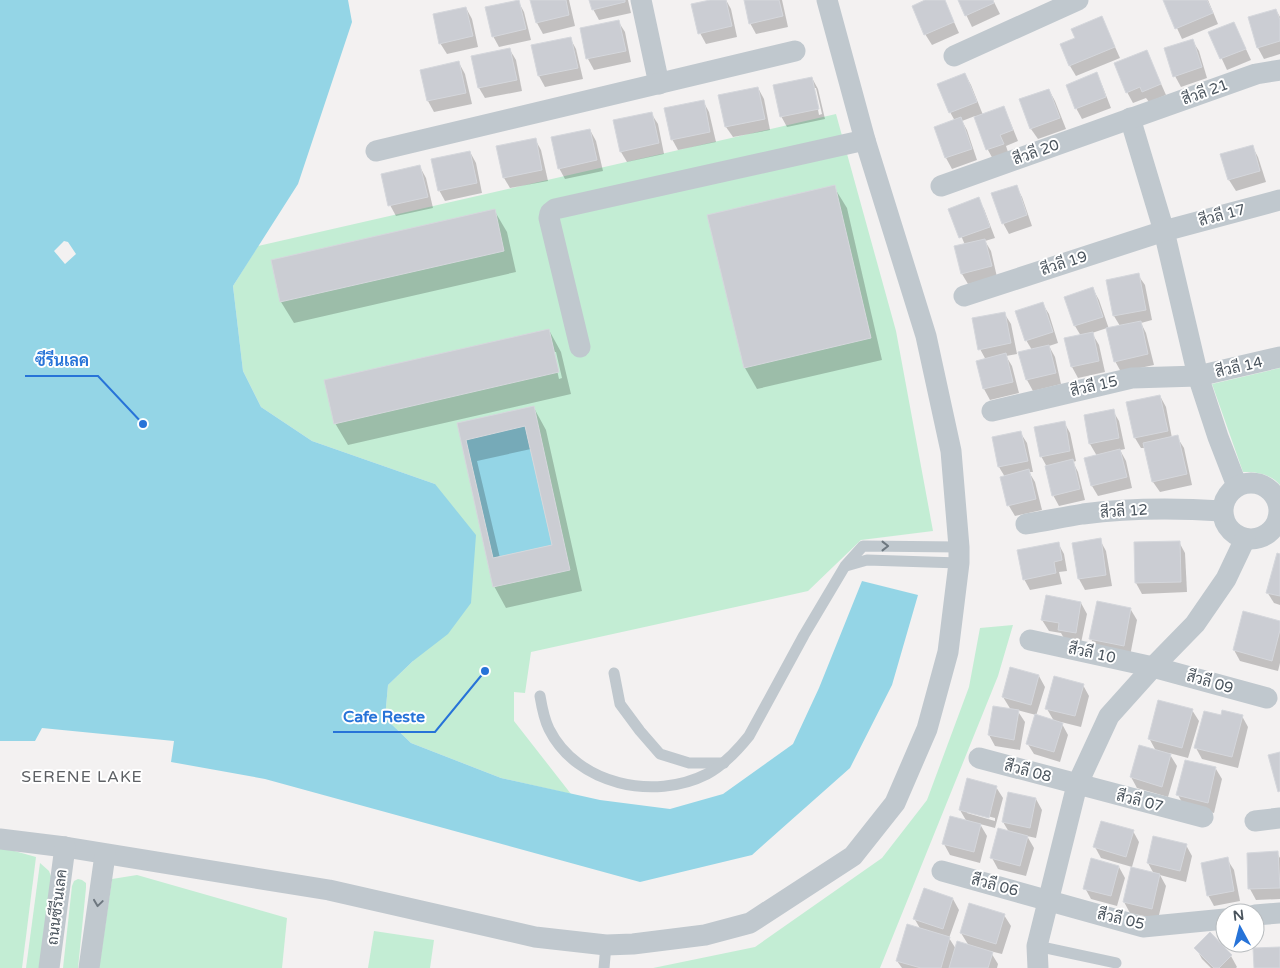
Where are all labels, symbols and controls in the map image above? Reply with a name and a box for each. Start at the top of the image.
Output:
street label: สีวลี 21 [1179,74,1231,109]
street label: สีวลี 20 [1010,134,1062,169]
street label: สีวลี 17 [1196,199,1247,230]
street label: สีวลี 19 [1038,246,1090,279]
callout: ซีรีนเลค [25,345,98,376]
text: ซีรีนเลค [35,350,89,371]
street label: สีวลี 14 [1213,352,1264,381]
street label: สีวลี 15 [1068,371,1119,400]
street label: สีวลี 12 [1099,499,1148,522]
one-way arrow [882,541,889,551]
street label: สีวลี 10 [1067,638,1117,667]
street label: สีวลี 09 [1185,666,1236,697]
callout: Cafe Reste [333,701,435,732]
text: Cafe Reste [343,707,425,727]
street label: สีวลี 08 [1003,755,1054,786]
district label: SERENE LAKE [21,767,143,787]
street label: สีวลี 07 [1115,786,1166,816]
street label: ถนนซีรีนเลค [42,868,71,946]
street label: สีวลี 06 [970,869,1021,900]
one-way arrow [94,898,104,907]
north arrow [1215,903,1265,953]
street label: สีวลี 05 [1096,904,1147,933]
text: N [1232,906,1245,925]

